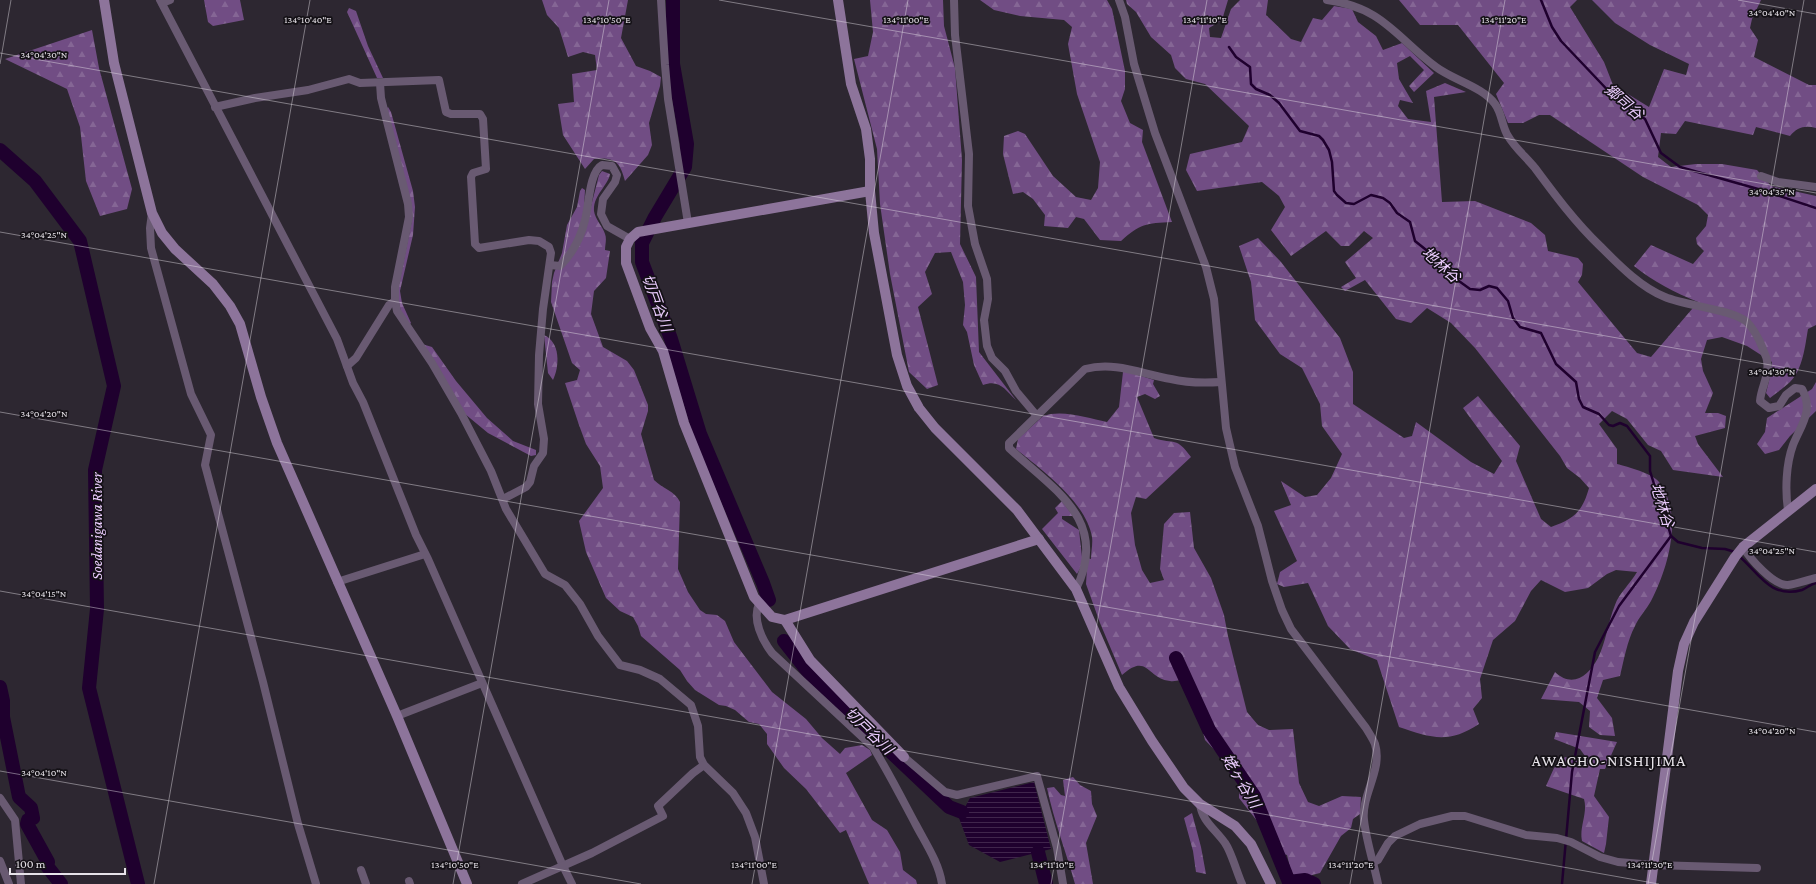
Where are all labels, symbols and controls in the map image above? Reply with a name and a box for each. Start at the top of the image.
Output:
text: 34°04'40"N [1749,7,1796,18]
text: 134°10'40"E [284,14,332,25]
text: 134°10'50"E [583,14,631,25]
text: 134°11'00"E [883,14,929,25]
text: 134°11'10"E [1183,14,1227,25]
text: 134°11'20"E [1481,14,1527,25]
text: 34°04'30"N [21,49,68,60]
water label: 郷司谷 [1602,81,1648,124]
text: 34°04'35"N [1749,186,1795,197]
text: 34°04'25"N [21,229,67,240]
water label: 地林谷 [1419,244,1465,287]
water label: 切戸谷川 [639,272,675,336]
text: 34°04'30"N [1749,366,1796,377]
text: 34°04'20"N [21,408,68,419]
water label: Soedanigawa River [89,472,106,580]
water label: 地林谷 [1648,481,1677,531]
text: 34°04'25"N [1749,545,1795,556]
text: 34°04'15"N [22,588,67,599]
water label: 切戸谷川 [842,704,898,759]
text: 34°04'20"N [1749,725,1796,736]
water label: 姥ヶ谷川 [1219,751,1264,813]
district label: AWACHO-NISHIJIMA [1532,752,1686,770]
text: 34°04'10"N [21,767,67,778]
scale bar [10,850,125,876]
text: 100 m [16,857,46,871]
text: 134°10'50"E [431,859,479,870]
text: 134°11'00"E [731,859,777,870]
text: 134°11'10"E [1030,859,1074,870]
text: 134°11'20"E [1328,859,1374,870]
text: 134°11'30"E [1628,859,1673,870]

